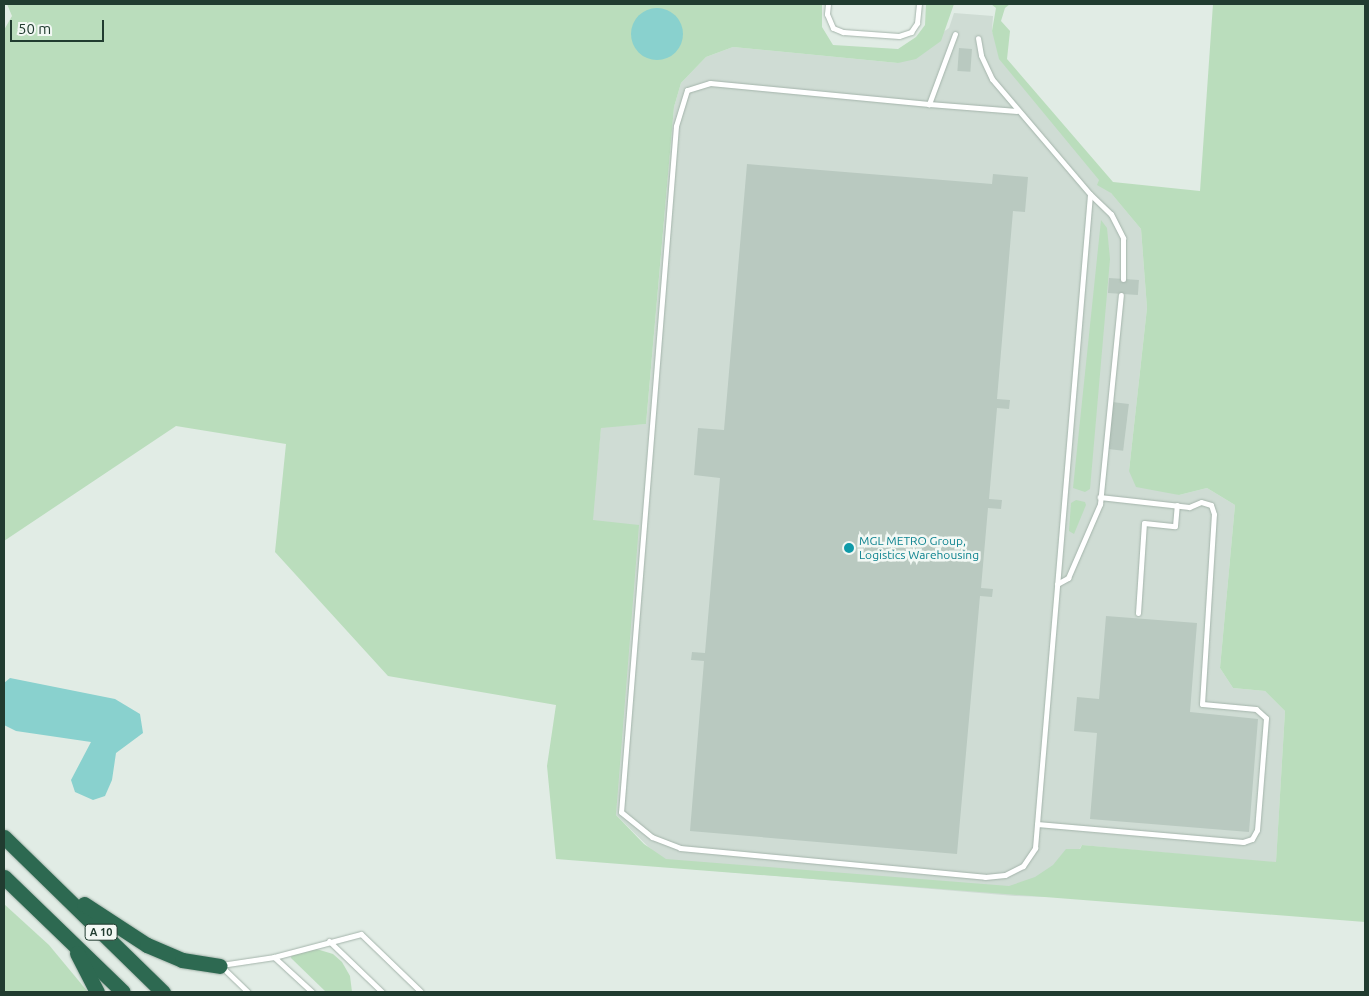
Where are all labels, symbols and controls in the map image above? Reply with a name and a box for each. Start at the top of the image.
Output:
scale bar [12,10,106,42]
text: 50 m [18,20,51,37]
place label: MGL METRO Group, Logistics Warehousing [859,534,979,562]
marker: MGL METRO Group, Logistics Warehousing [843,542,855,554]
road number: A 10 [84,924,118,940]

